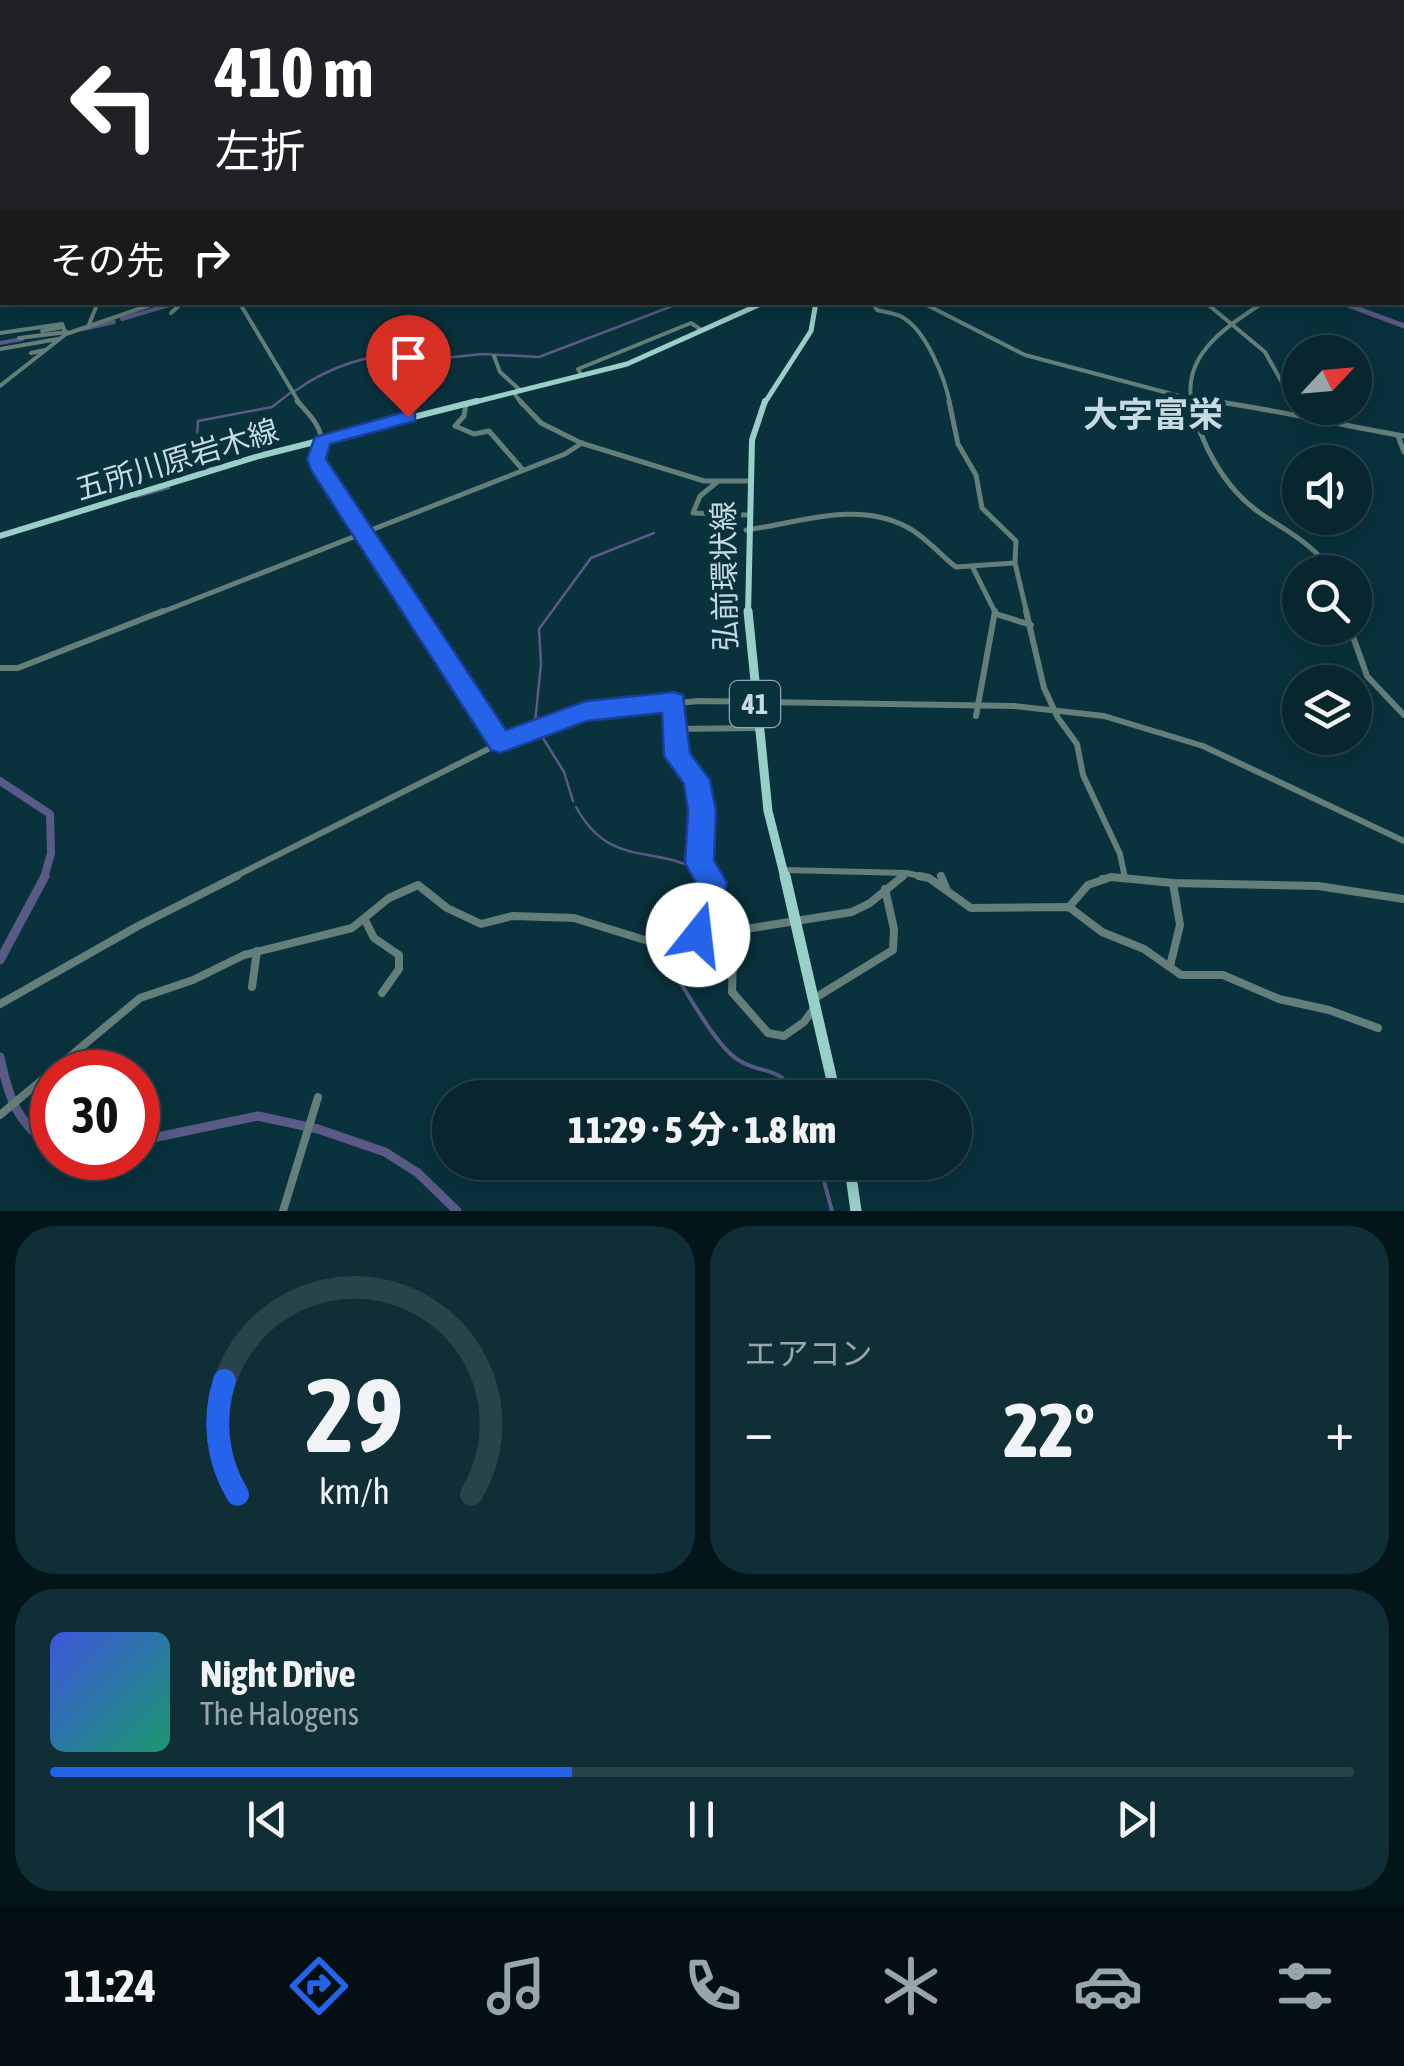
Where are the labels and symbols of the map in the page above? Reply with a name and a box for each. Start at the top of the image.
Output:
pin [366,315,451,418]
north arrow [1282,335,1372,425]
district label: 大字富栄 [1083,394,1223,434]
street label: 五所川原岩木線 [71,412,282,506]
street label: 弘前環状線 [706,501,742,651]
road number: 41 [730,681,780,727]
position arrow [646,883,750,987]
speed limit sign: 30 [30,1050,160,1180]

